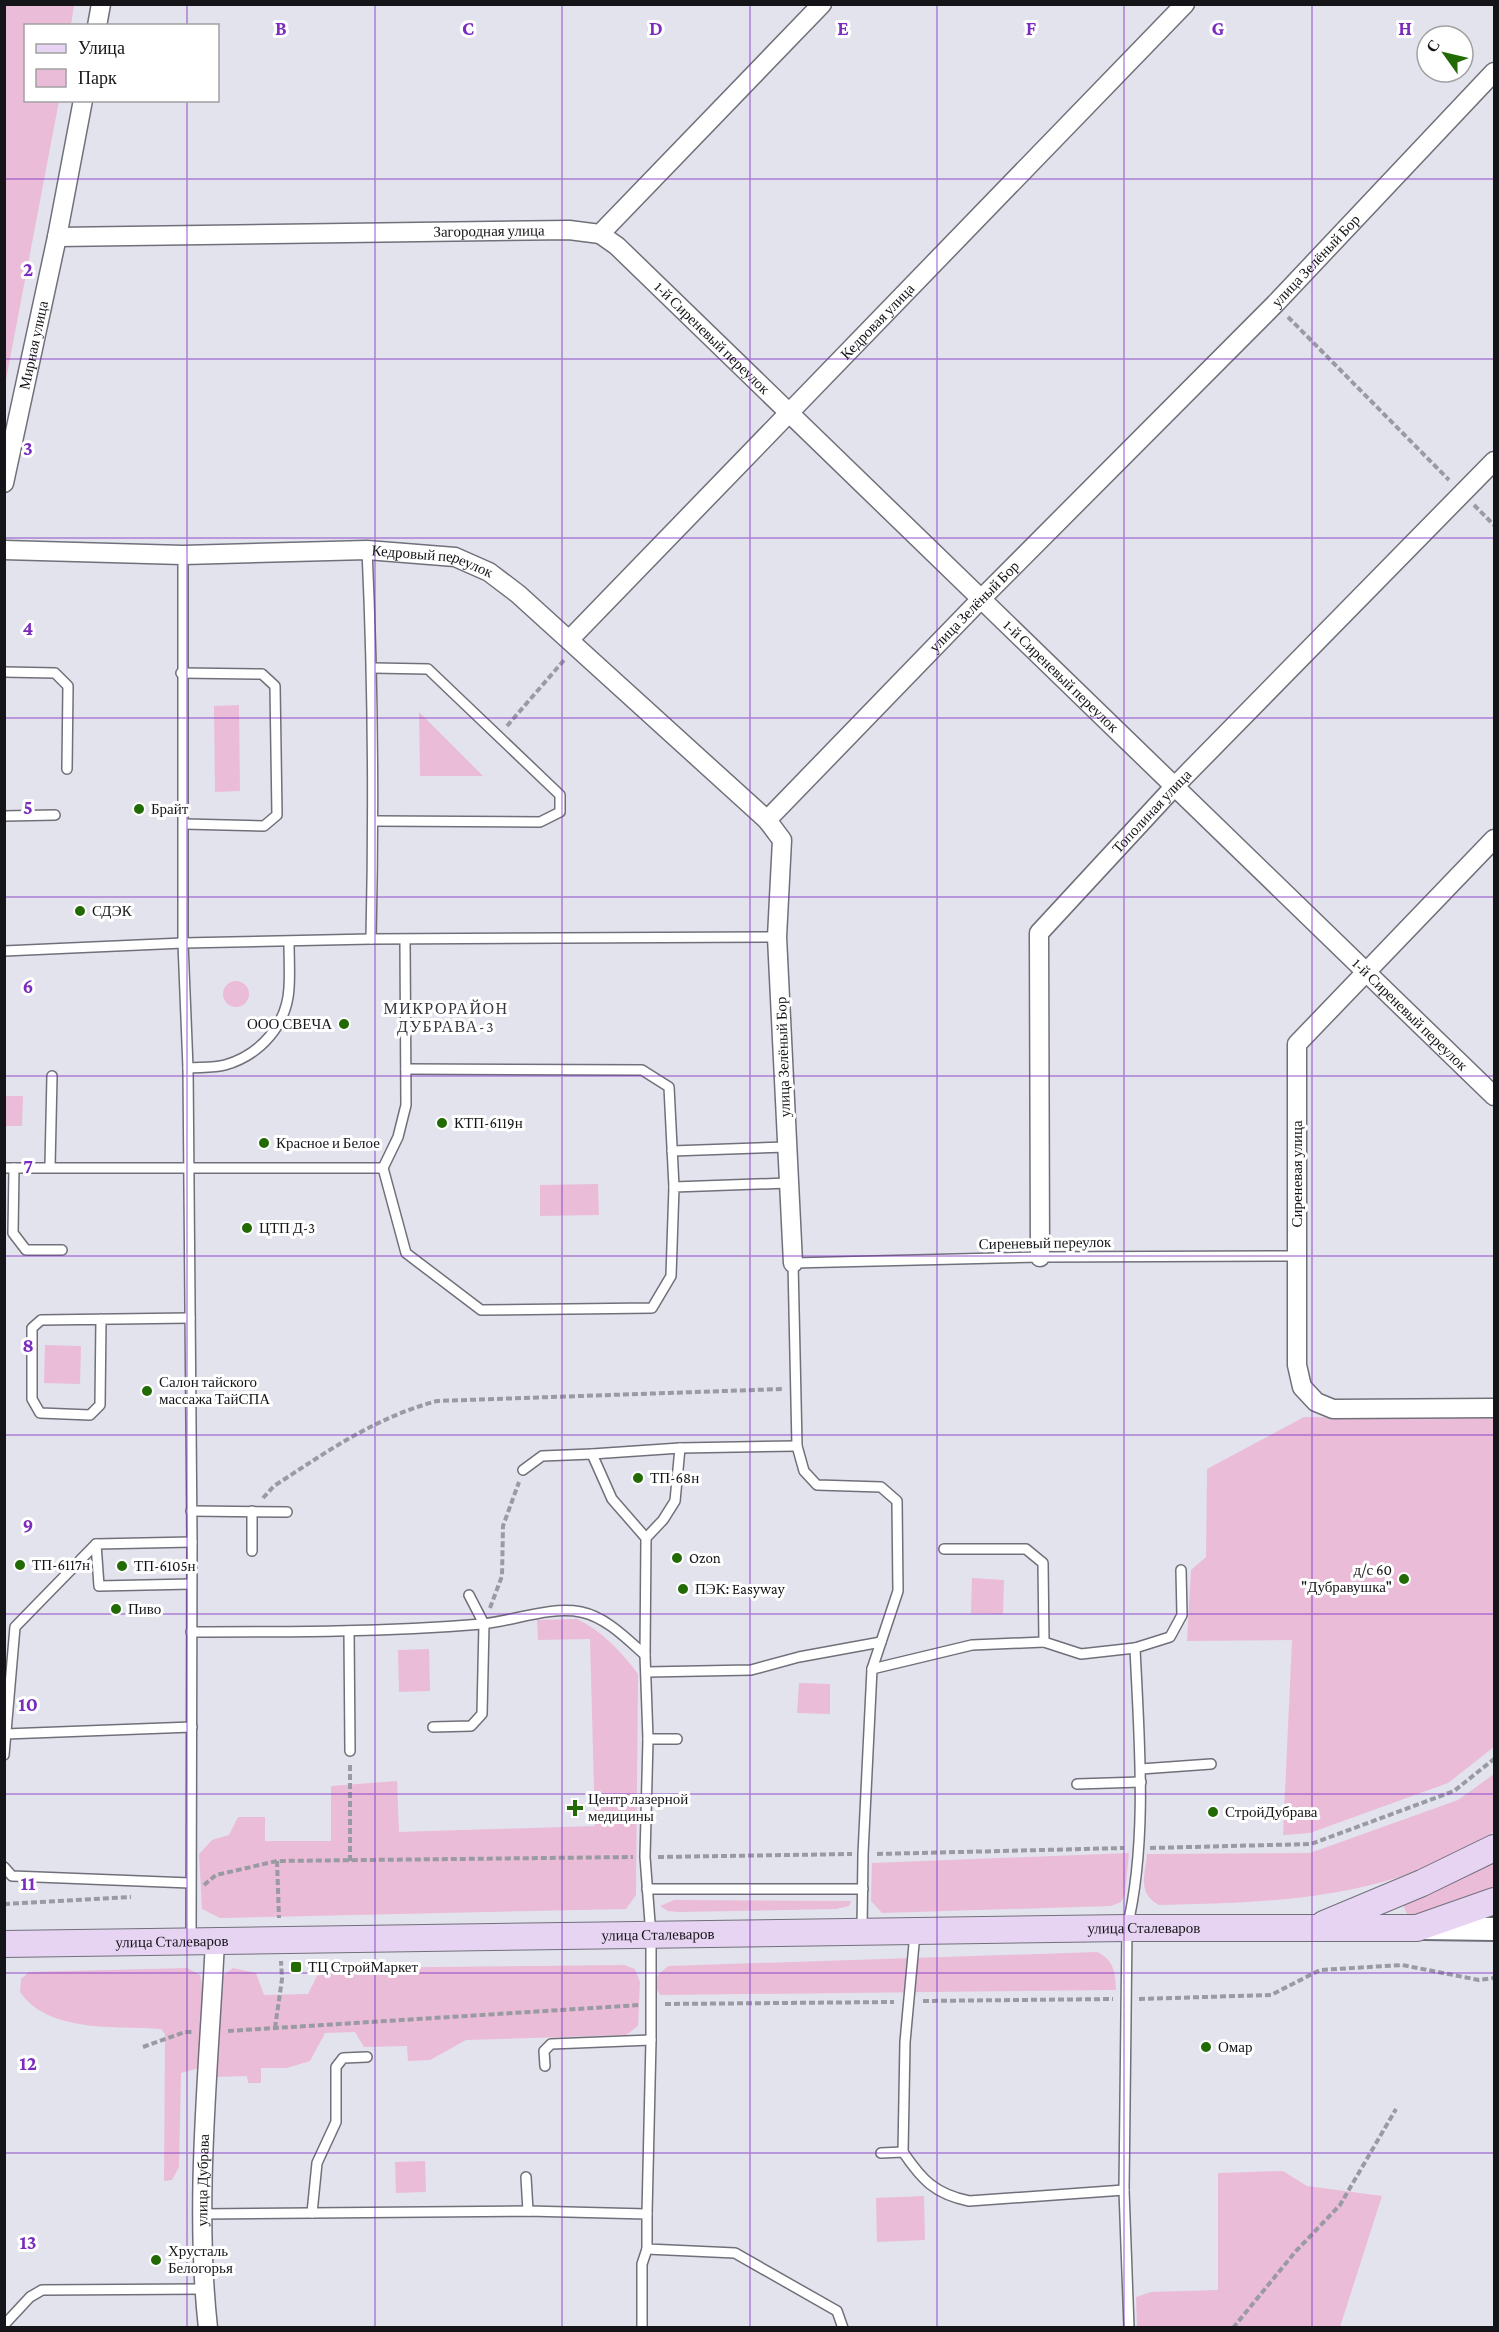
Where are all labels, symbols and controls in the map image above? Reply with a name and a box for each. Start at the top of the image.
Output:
text: B [275,17,287,39]
text: C [462,17,474,39]
text: D [649,17,663,39]
text: E [837,17,849,39]
text: F [1026,17,1037,39]
text: G [1212,17,1225,39]
text: H [1398,17,1412,39]
legend [24,24,219,102]
north arrow [1415,24,1475,84]
text: С [1423,36,1443,55]
text: Улица [78,38,125,58]
text: Парк [78,68,117,88]
street label: улица Зелёный Бор [1268,211,1363,310]
street label: Загородная улица [433,222,545,240]
text: 2 [23,258,33,280]
street label: 1-й Сиреневый переулок [651,279,773,398]
street label: Кедровая улица [837,280,918,363]
street label: Мирная улица [16,299,51,391]
text: 3 [23,437,33,459]
street label: Кедровый переулок [371,542,496,581]
street label: улица Зелёный Бор [926,558,1022,655]
text: 4 [23,617,34,639]
street label: 1-й Сиреневый переулок [1000,617,1122,736]
street label: Тополиная улица [1109,766,1195,856]
text: 5 [23,796,33,818]
place label: Брайт [151,801,189,817]
marker: Брайт [132,802,146,816]
place label: СДЭК [92,903,133,919]
marker: СДЭК [73,904,87,918]
street label: 1-й Сиреневый переулок [1349,955,1471,1074]
text: 6 [23,975,33,997]
street label: улица Зелёный Бор [773,996,793,1118]
district label: МИКРОРАЙОН ДУБРАВА-3 [383,999,509,1036]
place label: ООО СВЕЧА [247,1016,332,1032]
marker: ООО СВЕЧА [337,1017,351,1031]
place label: КТП-6119н [454,1115,523,1131]
marker: КТП-6119н [435,1116,449,1130]
street label: Сиреневая улица [1289,1120,1305,1228]
place label: Красное и Белое [276,1135,380,1151]
marker: Красное и Белое [257,1136,271,1150]
text: 7 [23,1155,33,1177]
place label: ЦТП Д-3 [259,1220,315,1236]
marker: ЦТП Д-3 [240,1221,254,1235]
street label: Сиреневый переулок [979,1234,1112,1252]
text: 8 [22,1334,34,1356]
place label: Салон тайского массажа ТайСПА [159,1374,270,1407]
marker: Салон тайского массажа ТайСПА [140,1384,154,1398]
place label: ТП-68н [650,1470,699,1486]
marker: ТП-68н [631,1471,645,1485]
text: 9 [23,1514,33,1536]
place label: Ozon [689,1550,721,1566]
marker: Ozon [670,1551,684,1565]
place label: ТП-6117н [32,1557,90,1573]
marker: ТП-6117н [13,1558,27,1572]
place label: ТП-6105н [134,1558,196,1574]
marker: ТП-6105н [115,1559,129,1573]
place label: д/с 60 "Дубравушка" [1301,1562,1392,1595]
marker: д/с 60 "Дубравушка" [1397,1572,1411,1586]
place label: ПЭК: Easyway [695,1581,785,1598]
marker: ПЭК: Easyway [676,1582,690,1596]
place label: Пиво [128,1601,161,1617]
marker: Пиво [109,1602,123,1616]
text: 10 [18,1693,38,1715]
place label: Центр лазерной медицины [588,1791,688,1824]
marker: Центр лазерной медицины [566,1799,584,1817]
place label: СтройДубрава [1225,1804,1318,1820]
marker: СтройДубрава [1206,1805,1220,1819]
text: 11 [21,1872,36,1894]
street label: улица Сталеваров [1087,1920,1200,1937]
street label: улица Сталеваров [601,1926,715,1943]
street label: улица Сталеваров [115,1933,229,1950]
place label: ТЦ СтройМаркет [308,1959,418,1975]
marker: ТЦ СтройМаркет [289,1960,303,1974]
place label: Омар [1218,2039,1252,2055]
marker: Омар [1199,2040,1213,2054]
text: 12 [19,2052,37,2074]
street label: улица Дубрава [194,2133,212,2227]
text: 13 [19,2231,37,2253]
place label: Хрусталь Белогорья [168,2243,233,2276]
marker: Хрусталь Белогорья [149,2253,163,2267]

